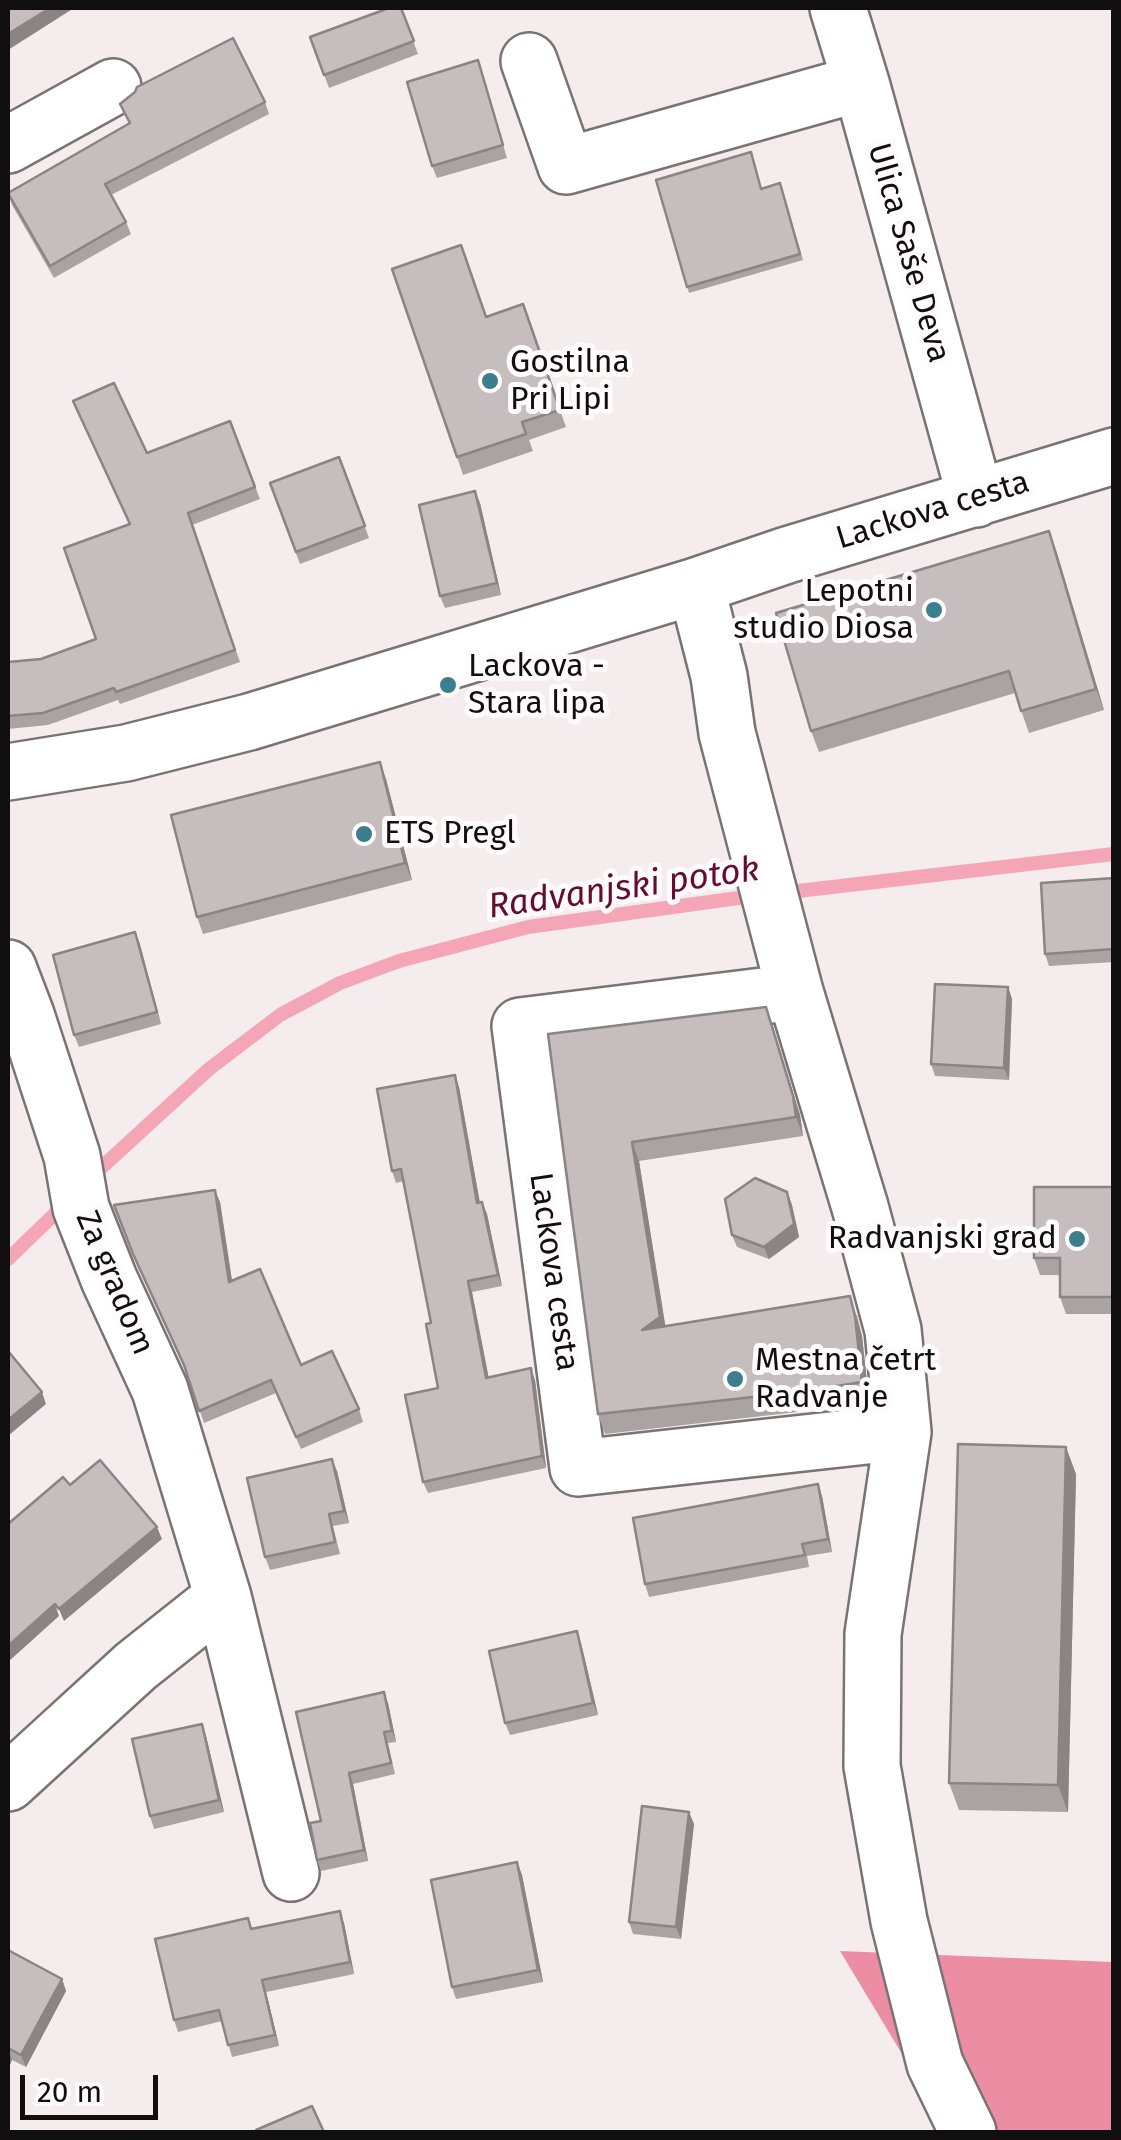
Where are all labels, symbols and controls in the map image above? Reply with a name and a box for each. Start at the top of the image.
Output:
street label: Ulica Saše Deva [858,139,958,367]
place label: Gostilna Pri Lipi [510,344,630,419]
marker: Gostilna Pri Lipi [479,370,501,392]
street label: Lackova cesta [832,463,1034,559]
place label: Lepotni studio Diosa [733,573,914,648]
marker: Lepotni studio Diosa [923,599,945,621]
place label: Lackova - Stara lipa [468,648,606,723]
marker: Lackova - Stara lipa [437,674,459,696]
place label: ETS Pregl [384,815,516,853]
marker: ETS Pregl [353,823,375,845]
water label: Radvanjski potok [486,849,762,929]
street label: Lackova cesta [520,1170,586,1374]
street label: Za gradom [67,1205,161,1361]
place label: Radvanjski grad [828,1220,1057,1258]
marker: Radvanjski grad [1066,1228,1088,1250]
place label: Mestna četrt Radvanje [755,1342,936,1417]
marker: Mestna četrt Radvanje [724,1368,746,1390]
scale bar [25,2055,162,2117]
text: 20 m [37,2074,102,2110]

